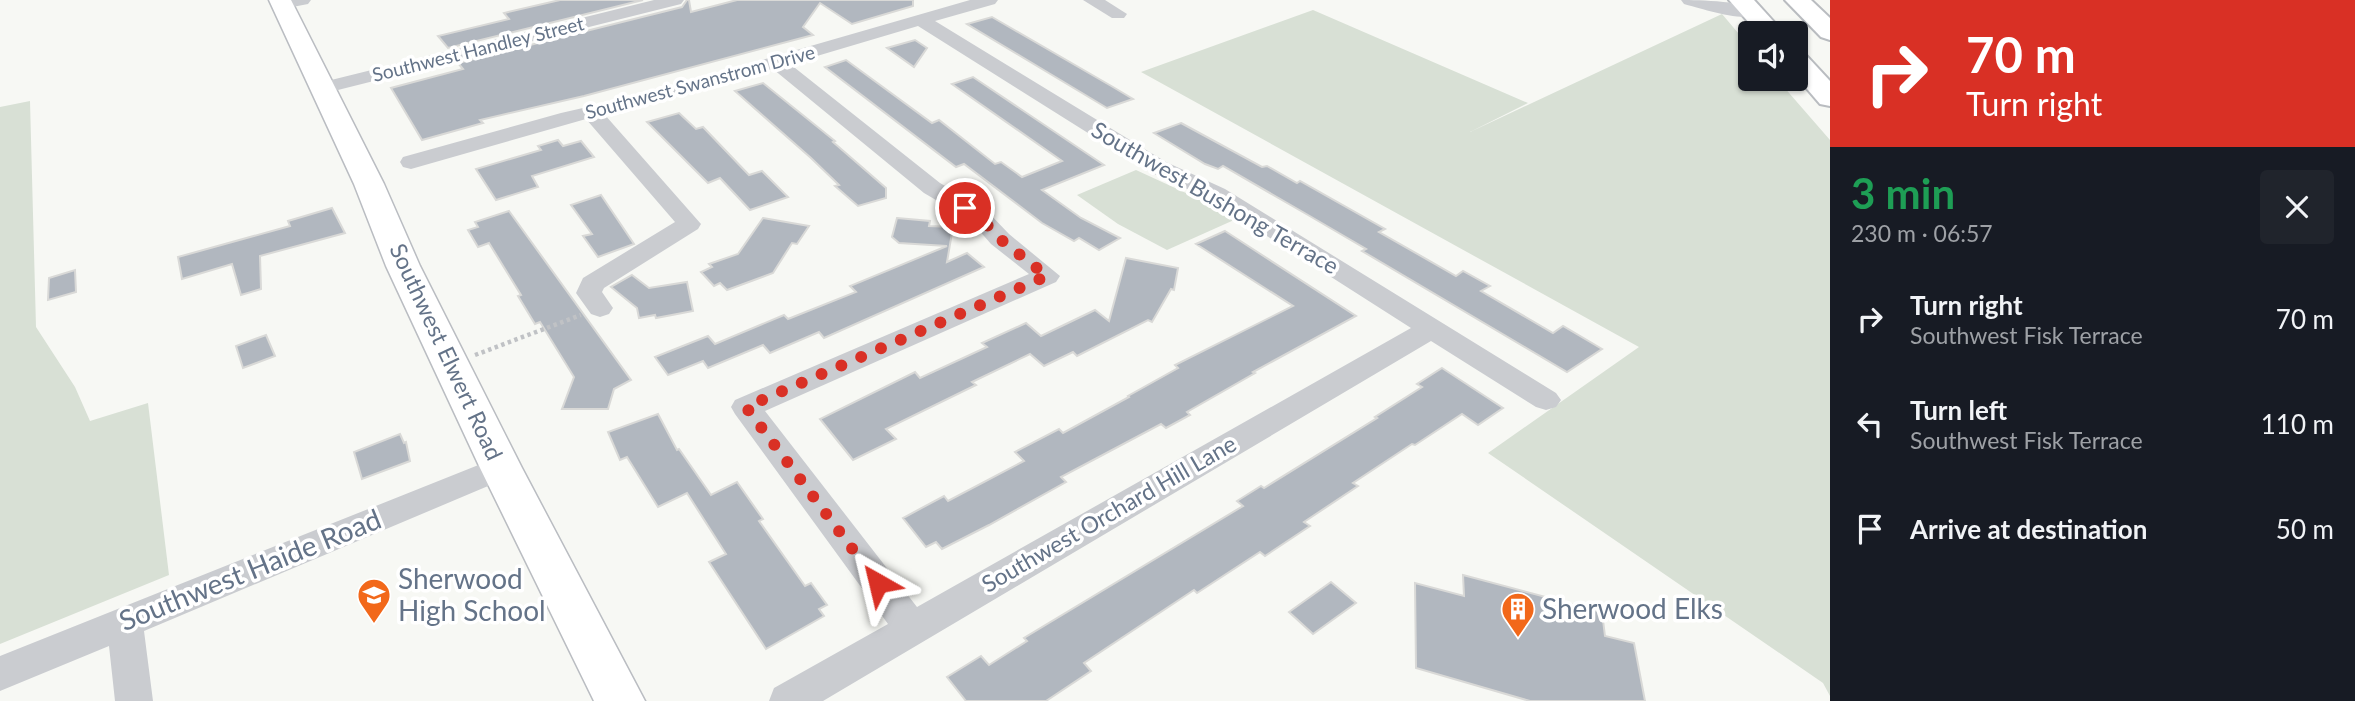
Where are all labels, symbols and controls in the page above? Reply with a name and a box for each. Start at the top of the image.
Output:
street label: Southwest Handley Street [370,11,586,86]
map controls [1738,21,1808,91]
button: sound [1738,21,1808,91]
text: 70 m [1966,25,2076,83]
icon: right [1851,28,1942,119]
street label: Southwest Swanstrom Drive [583,40,817,123]
text: Turn right [1966,84,2102,123]
street label: Southwest Bushong Terrace [1087,115,1344,279]
text: 3 min [1851,168,1955,218]
button: close [2260,170,2334,244]
pin [935,178,995,238]
icon: arrive [946,189,984,227]
text: 230 m · 06:57 [1851,219,1993,247]
street label: Southwest Elwert Road [384,239,509,464]
text: Turn right [1910,289,2023,321]
icon: right [1851,300,1889,338]
text: 70 m [2276,303,2334,335]
text: Southwest Fisk Terrace [1910,321,2143,349]
text: Turn left [1910,394,2007,426]
icon: left [1851,405,1889,443]
text: 110 m [2261,408,2334,440]
text: Southwest Fisk Terrace [1910,426,2143,454]
street label: Southwest Orchard Hill Lane [976,429,1241,598]
street label: Southwest Haide Road [114,501,386,637]
icon: arrive [1851,510,1889,548]
text: Arrive at destination [1910,513,2147,545]
text: 50 m [2276,513,2334,545]
position arrow [841,546,915,620]
place label: Sherwood High School [398,561,546,627]
school or university icon: Sherwood High School [355,576,393,625]
building icon: Sherwood Elks [1499,590,1537,639]
place label: Sherwood Elks [1542,591,1723,625]

